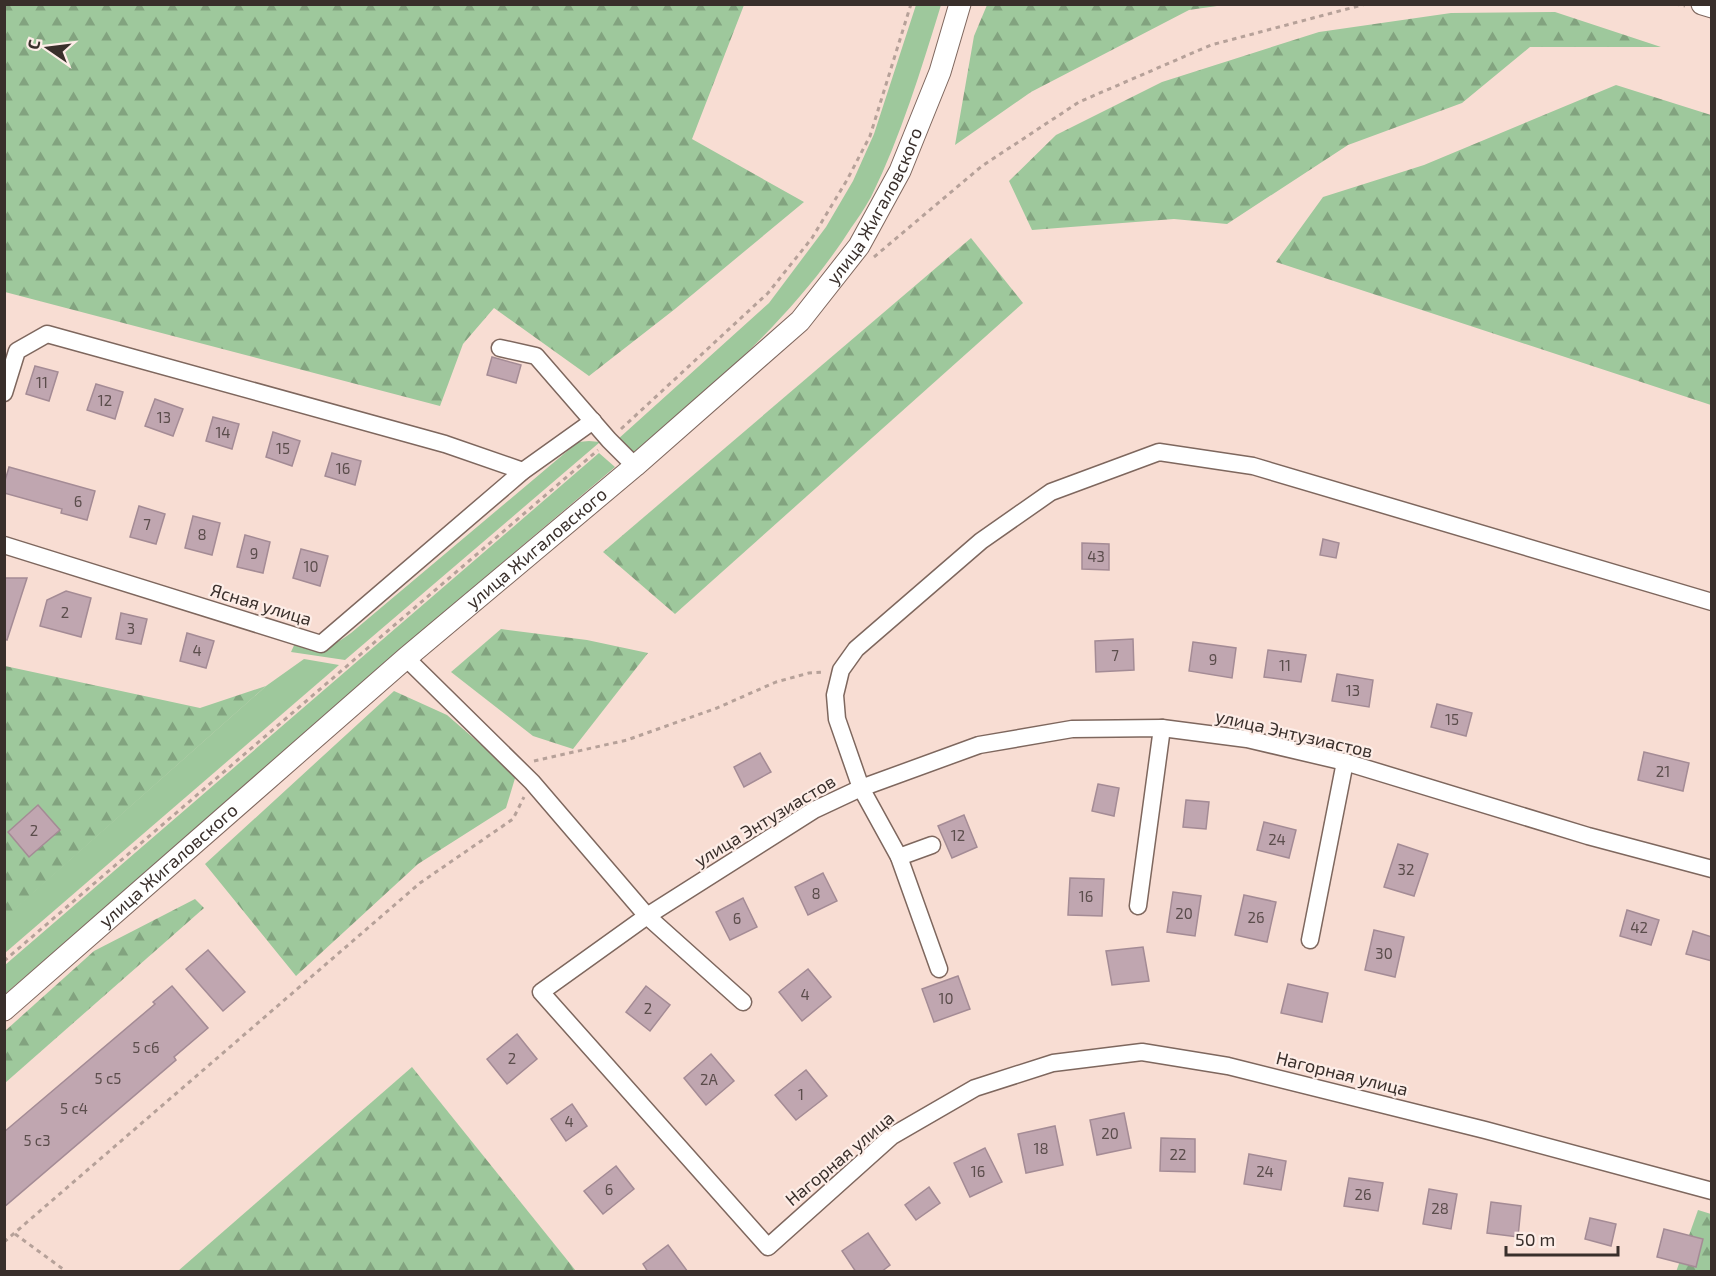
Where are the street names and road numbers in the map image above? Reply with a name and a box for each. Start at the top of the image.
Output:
street label: улица Жигаловского [821,124,926,288]
street label: улица Жигаловского [461,482,611,613]
street label: Ясная улица [208,578,314,630]
street label: улица Энтузиастов [1213,704,1375,762]
street label: улица Энтузиастов [690,769,839,871]
street label: улица Жигаловского [94,798,242,932]
street label: Нагорная улица [1274,1046,1411,1100]
street label: Нагорная улица [780,1106,898,1210]

